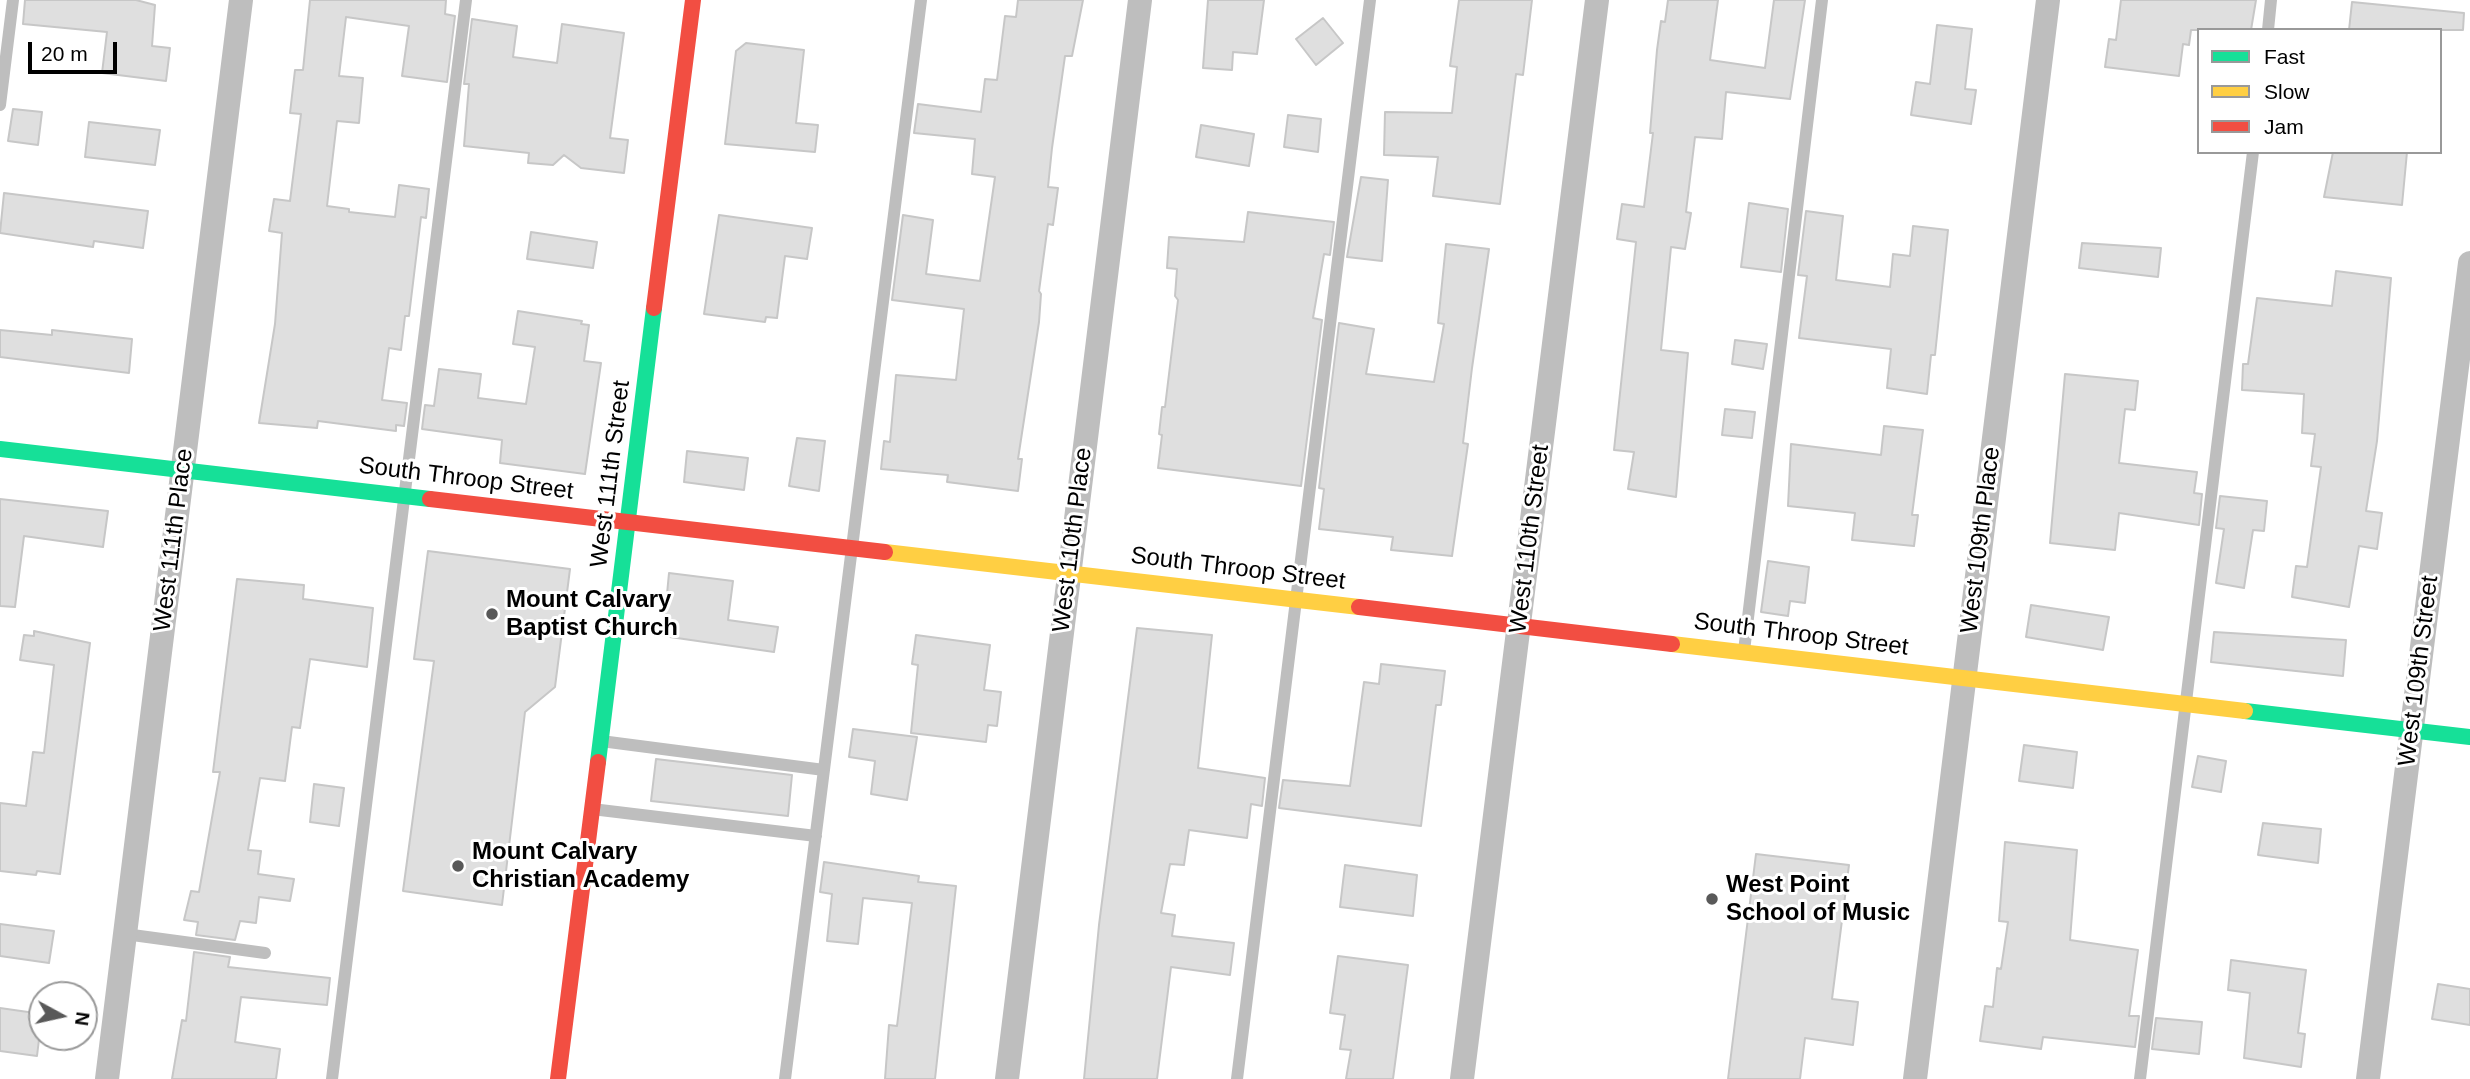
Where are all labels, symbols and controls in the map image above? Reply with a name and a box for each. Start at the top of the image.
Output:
scale bar [32,28,121,72]
legend [2197,28,2442,154]
text: 20 m [41,42,88,65]
text: Fast [2264,45,2305,68]
text: Slow [2264,80,2310,103]
text: Jam [2264,115,2304,138]
street label: West 111th Street [585,379,637,569]
street label: West 110th Street [1504,443,1556,635]
street label: West 109th Place [1955,445,2007,635]
street label: West 110th Place [1047,446,1099,634]
street label: West 111th Place [148,447,200,633]
street label: South Throop Street [357,452,575,506]
street label: South Throop Street [1129,542,1347,596]
street label: West 109th Street [2393,574,2445,768]
place label: Mount Calvary Baptist Church [506,586,678,642]
marker: Mount Calvary Baptist Church [484,606,500,622]
street label: South Throop Street [1692,608,1910,662]
place label: Mount Calvary Christian Academy [472,838,689,894]
marker: Mount Calvary Christian Academy [450,858,466,874]
place label: West Point School of Music [1726,871,1910,927]
marker: West Point School of Music [1704,891,1720,907]
north arrow [28,981,98,1051]
text: N [71,1010,94,1027]

